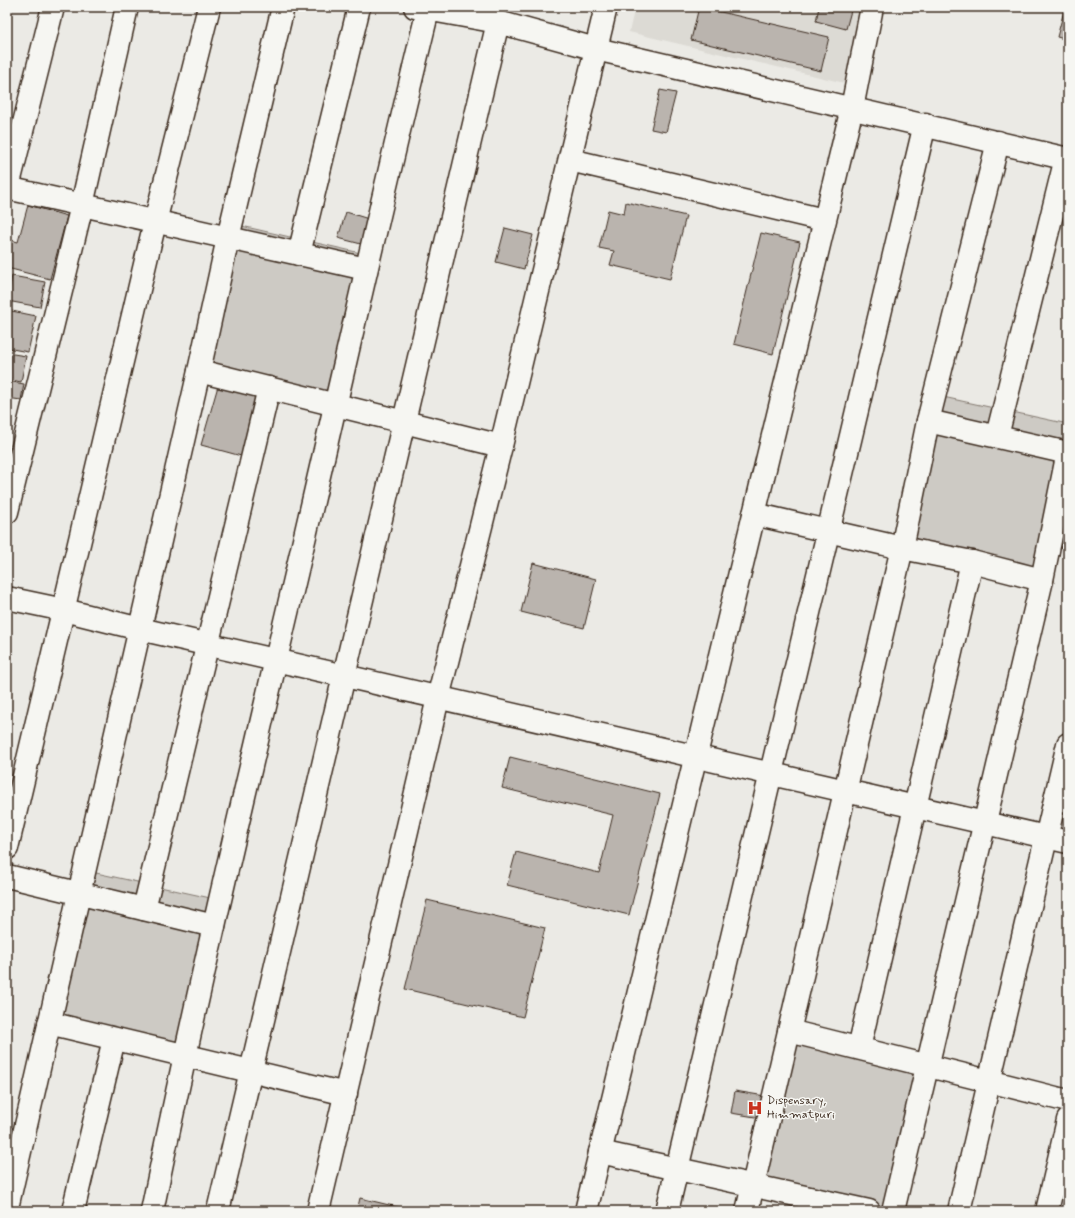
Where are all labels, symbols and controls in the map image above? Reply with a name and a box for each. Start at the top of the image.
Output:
place label: Dispensary, Himmatpuri [767,1093,835,1123]
hospital icon: Dispensary, Himmatpuri [746,1099,764,1117]

